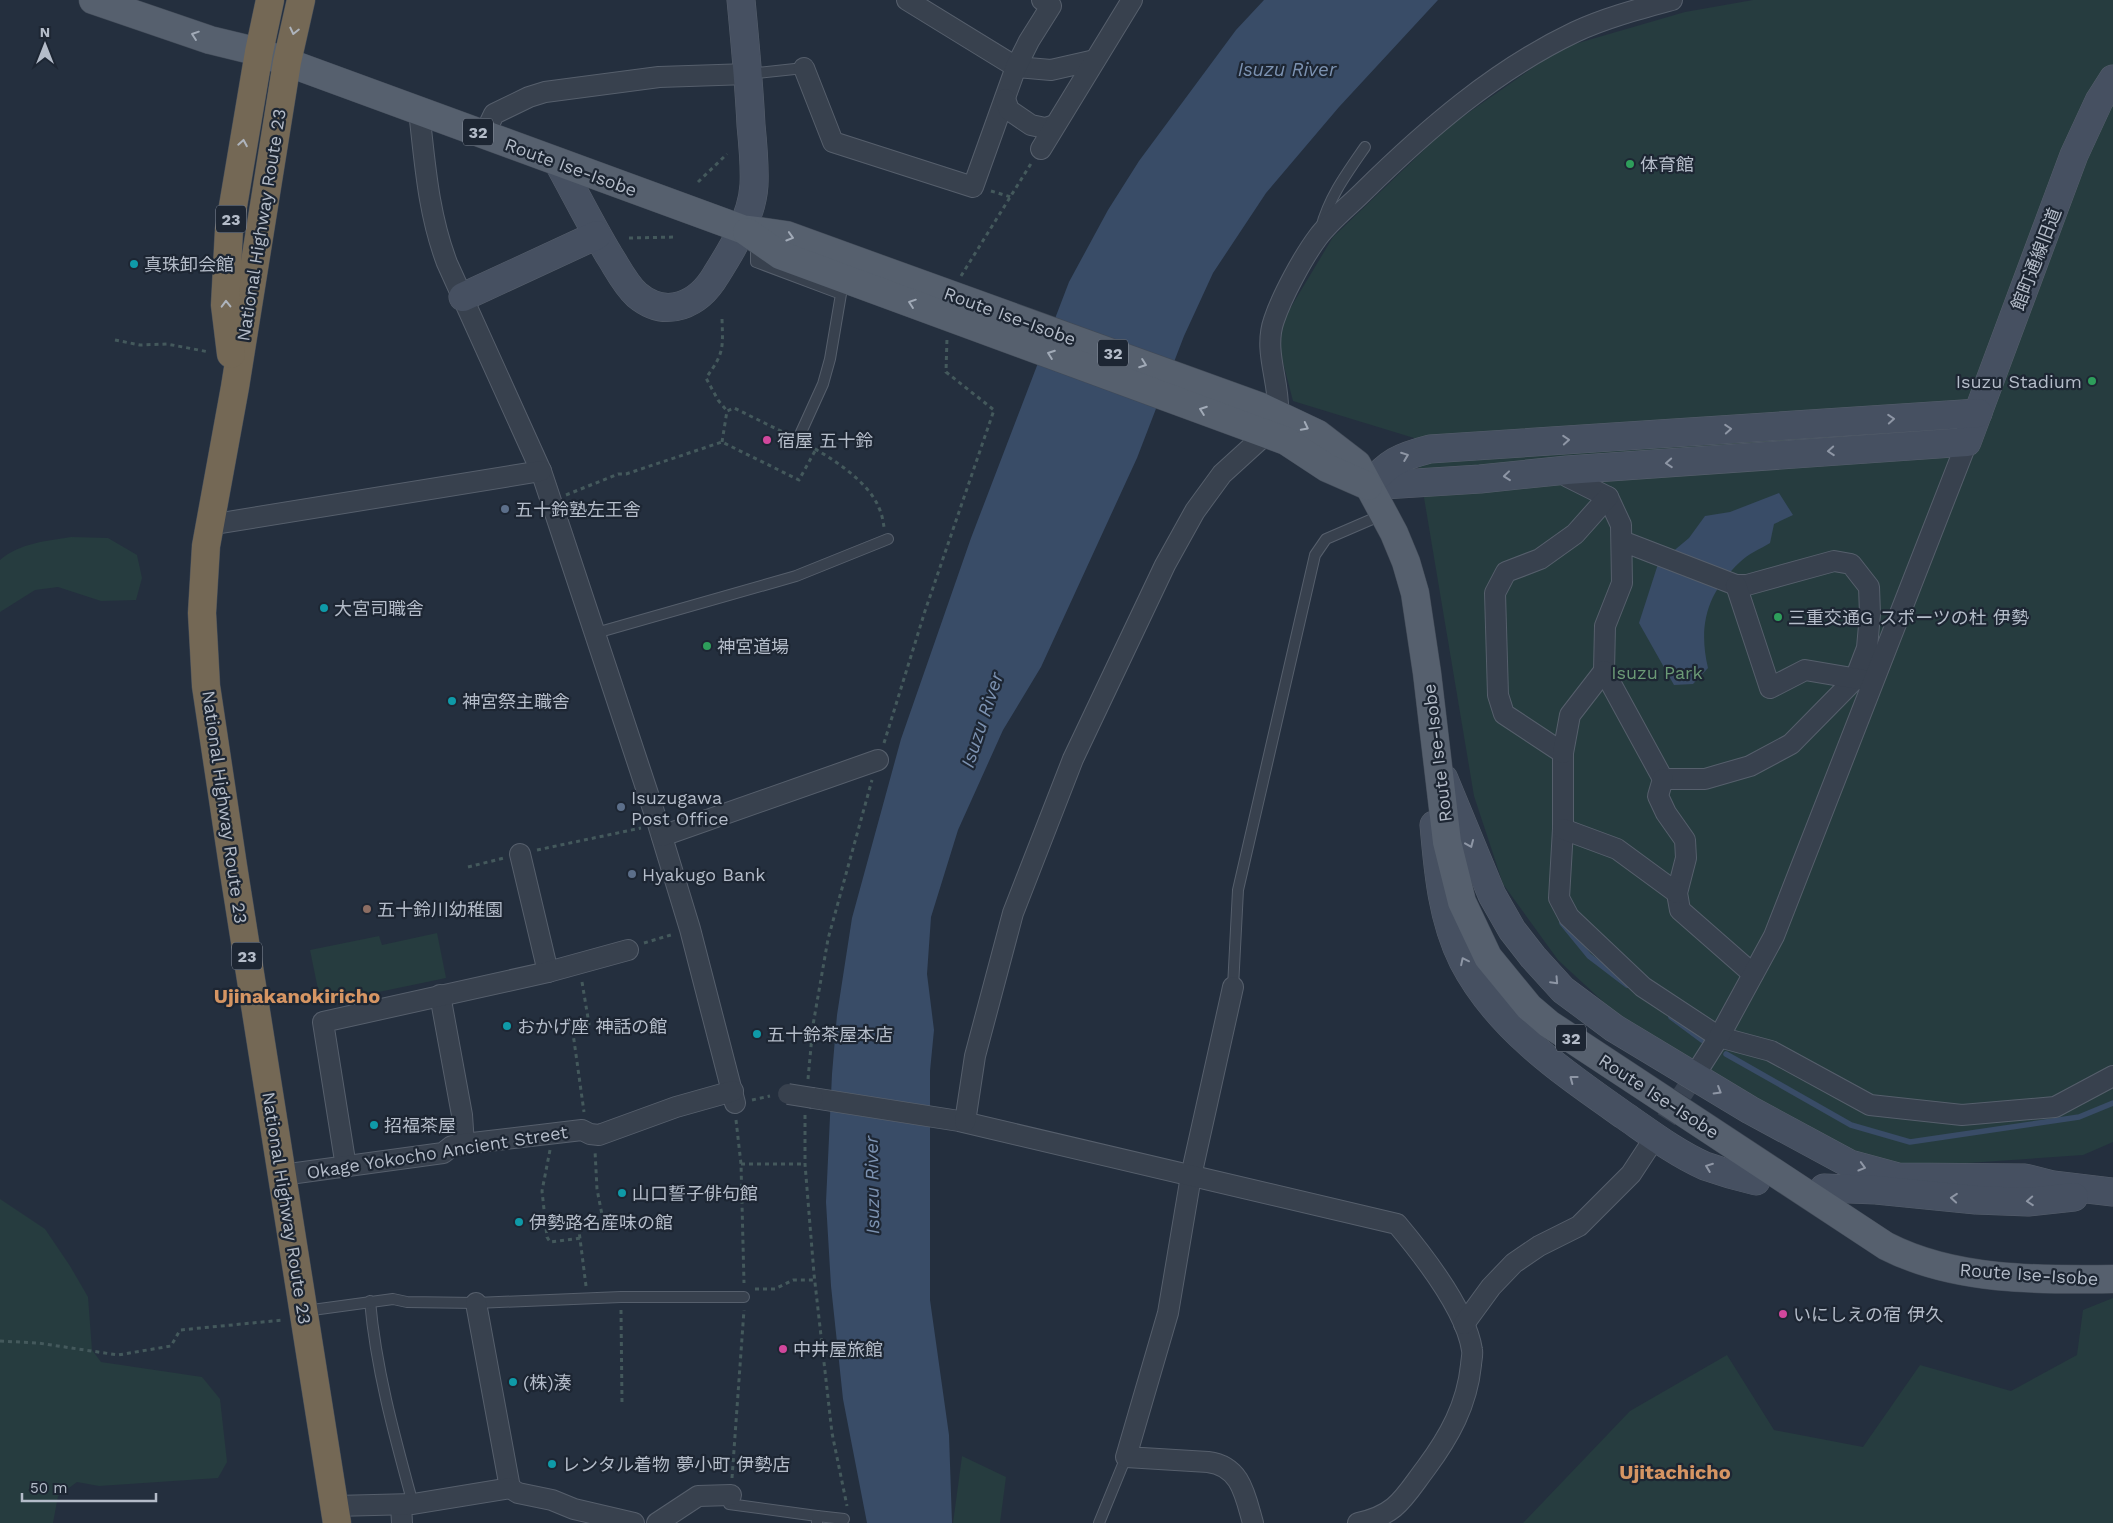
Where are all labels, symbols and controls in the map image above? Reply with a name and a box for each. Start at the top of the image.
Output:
north arrow [20,20,70,70]
text: N [40,24,50,40]
one-way arrow [289,27,300,35]
one-way arrow [191,31,200,41]
water label: Isuzu River [1238,58,1337,81]
street label: National Highway Route 23 [232,107,290,343]
road number: 32 [463,118,493,146]
street label: Route Ise-Isobe [502,133,640,201]
one-way arrow [238,138,248,147]
place label: 体育館 [1640,154,1694,175]
marker: 体育館 [1624,158,1636,170]
road number: 23 [216,205,246,232]
street label: 館町通線旧道 [2007,205,2065,313]
one-way arrow [785,231,793,241]
place label: 真珠卸会館 [144,254,234,275]
marker: 真珠卸会館 [128,258,140,270]
street label: Route Ise-Isobe [941,282,1079,350]
one-way arrow [908,299,916,309]
one-way arrow [221,300,231,308]
road number: 32 [1098,339,1128,366]
one-way arrow [1047,350,1056,360]
one-way arrow [1138,358,1147,368]
place label: Isuzu Stadium [1956,371,2082,392]
marker: Isuzu Stadium [2086,375,2098,387]
one-way arrow [1199,406,1208,416]
one-way arrow [1887,413,1895,424]
one-way arrow [1300,421,1309,431]
one-way arrow [1725,424,1733,435]
place label: 宿屋 五十鈴 [777,430,873,451]
marker: 宿屋 五十鈴 [761,434,773,446]
one-way arrow [1563,435,1571,446]
one-way arrow [1826,446,1834,457]
one-way arrow [1400,452,1409,463]
one-way arrow [1664,457,1672,468]
one-way arrow [1502,470,1510,481]
place label: 五十鈴塾左王舎 [515,499,641,520]
marker: 五十鈴塾左王舎 [499,503,511,515]
place label: 大宮司職舎 [334,598,424,619]
marker: 大宮司職舎 [318,602,330,614]
place label: 三重交通G スポーツの杜 伊勢 [1788,607,2029,628]
marker: 三重交通G スポーツの杜 伊勢 [1772,611,1784,623]
place label: 神宮道場 [717,636,789,657]
marker: 神宮道場 [701,640,713,652]
park label: Isuzu Park [1611,662,1703,683]
water label: Isuzu River [956,669,1008,770]
street label: Route Ise-Isobe [1418,683,1456,823]
street label: National Highway Route 23 [198,689,252,925]
place label: 神宮祭主職舎 [462,691,570,712]
marker: 神宮祭主職舎 [446,695,458,707]
place label: Isuzugawa Post Office [631,787,729,829]
marker: Isuzugawa Post Office [615,801,627,813]
one-way arrow [1464,839,1474,848]
place label: Hyakugo Bank [642,864,766,885]
marker: Hyakugo Bank [626,868,638,880]
place label: 五十鈴川幼稚園 [377,899,503,920]
marker: 五十鈴川幼稚園 [361,903,373,915]
road number: 23 [232,942,262,969]
one-way arrow [1460,957,1470,966]
one-way arrow [1549,975,1558,984]
district label: Ujinakanokiricho [214,984,380,1008]
place label: おかげ座 神話の館 [517,1016,667,1037]
marker: おかげ座 神話の館 [501,1020,513,1032]
place label: 五十鈴茶屋本店 [767,1024,893,1045]
road number: 32 [1556,1024,1586,1052]
marker: 五十鈴茶屋本店 [751,1028,763,1040]
street label: Route Ise-Isobe [1595,1049,1723,1143]
one-way arrow [1569,1076,1579,1085]
one-way arrow [1713,1084,1722,1094]
street label: National Highway Route 23 [258,1090,316,1326]
place label: 招福茶屋 [384,1115,456,1136]
marker: 招福茶屋 [368,1119,380,1131]
street label: Okage Yokocho Ancient Street [305,1121,569,1183]
water label: Isuzu River [860,1135,884,1235]
one-way arrow [1857,1161,1866,1172]
one-way arrow [1705,1163,1714,1173]
place label: 山口誓子俳句館 [632,1183,758,1204]
marker: 山口誓子俳句館 [616,1187,628,1199]
one-way arrow [1950,1193,1958,1204]
one-way arrow [2025,1196,2033,1207]
place label: 伊勢路名産味の館 [529,1212,673,1233]
marker: 伊勢路名産味の館 [513,1216,525,1228]
street label: Route Ise-Isobe [1959,1259,2099,1289]
place label: いにしえの宿 伊久 [1793,1304,1943,1325]
marker: いにしえの宿 伊久 [1777,1308,1789,1320]
place label: 中井屋旅館 [793,1339,883,1360]
marker: 中井屋旅館 [777,1343,789,1355]
place label: (株)湊 [523,1372,572,1393]
marker: (株)湊 [507,1376,519,1388]
place label: レンタル着物 夢小町 伊勢店 [562,1454,790,1475]
marker: レンタル着物 夢小町 伊勢店 [546,1458,558,1470]
district label: Ujitachicho [1619,1460,1731,1484]
scale bar [22,1470,156,1502]
text: 50 m [30,1479,67,1497]

